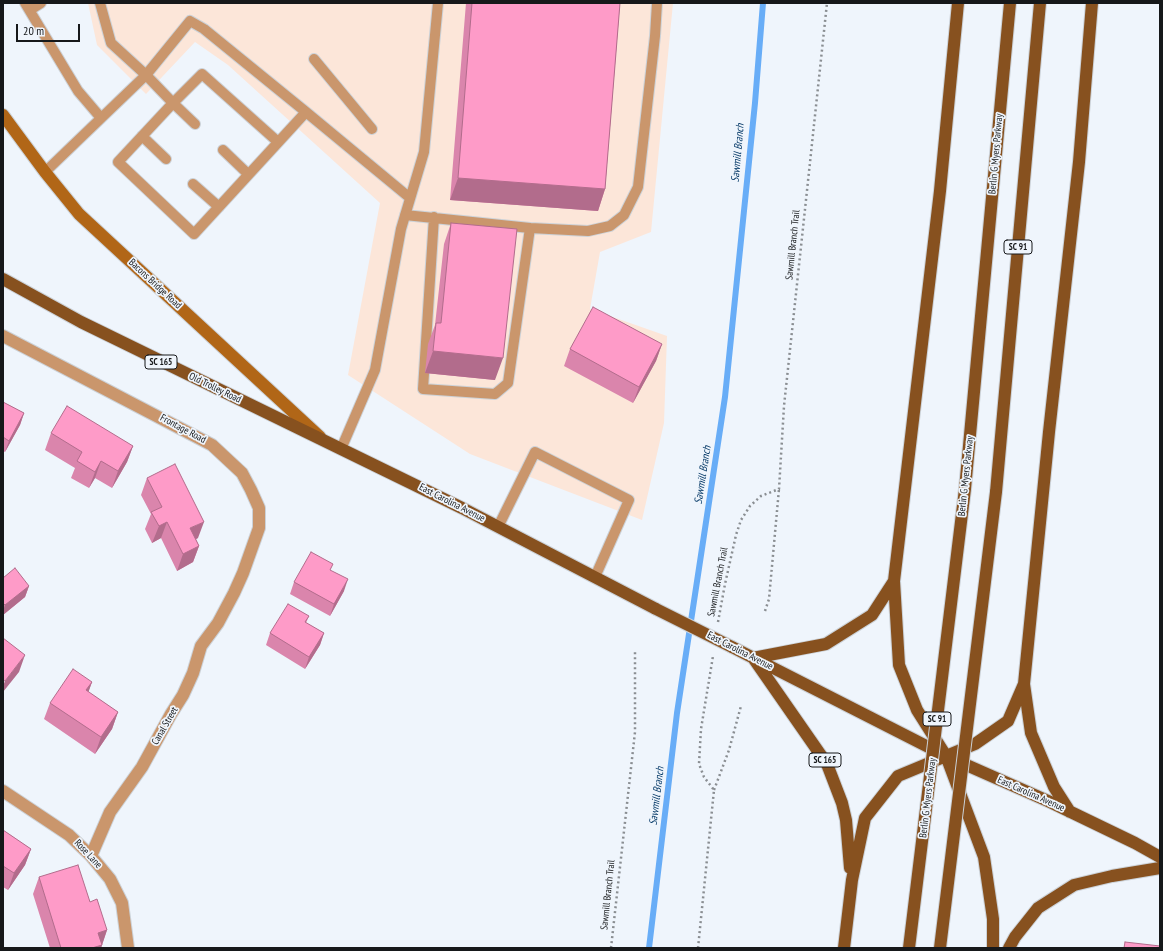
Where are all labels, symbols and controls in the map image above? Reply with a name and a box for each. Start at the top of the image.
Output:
scale bar [18,16,82,42]
text: 20 m [23,23,44,38]
street label: Berlin G Myers Parkway [987,113,1005,195]
water label: Sawmill Branch [729,123,747,183]
street label: Sawmill Branch Trail [783,209,803,281]
road number: SC 91 [1004,240,1032,254]
street label: Bacons Bridge Road [126,256,184,312]
road number: SC 165 [145,355,177,369]
street label: Old Trolley Road [187,370,243,406]
street label: Frontage Road [158,412,208,446]
street label: Berlin G Myers Parkway [956,435,976,517]
water label: Sawmill Branch [692,445,714,505]
street label: East Carolina Avenue [417,481,487,525]
street label: Sawmill Branch Trail [705,546,731,618]
street label: East Carolina Avenue [705,629,775,673]
street label: Canal Street [149,705,181,747]
road number: SC 91 [923,712,951,726]
road number: SC 165 [809,753,841,767]
street label: Berlin G Myers Parkway [917,757,939,839]
water label: Sawmill Branch [647,766,667,826]
street label: East Carolina Avenue [996,774,1066,814]
street label: Rose Lane [72,837,104,871]
street label: Sawmill Branch Trail [598,859,618,931]

